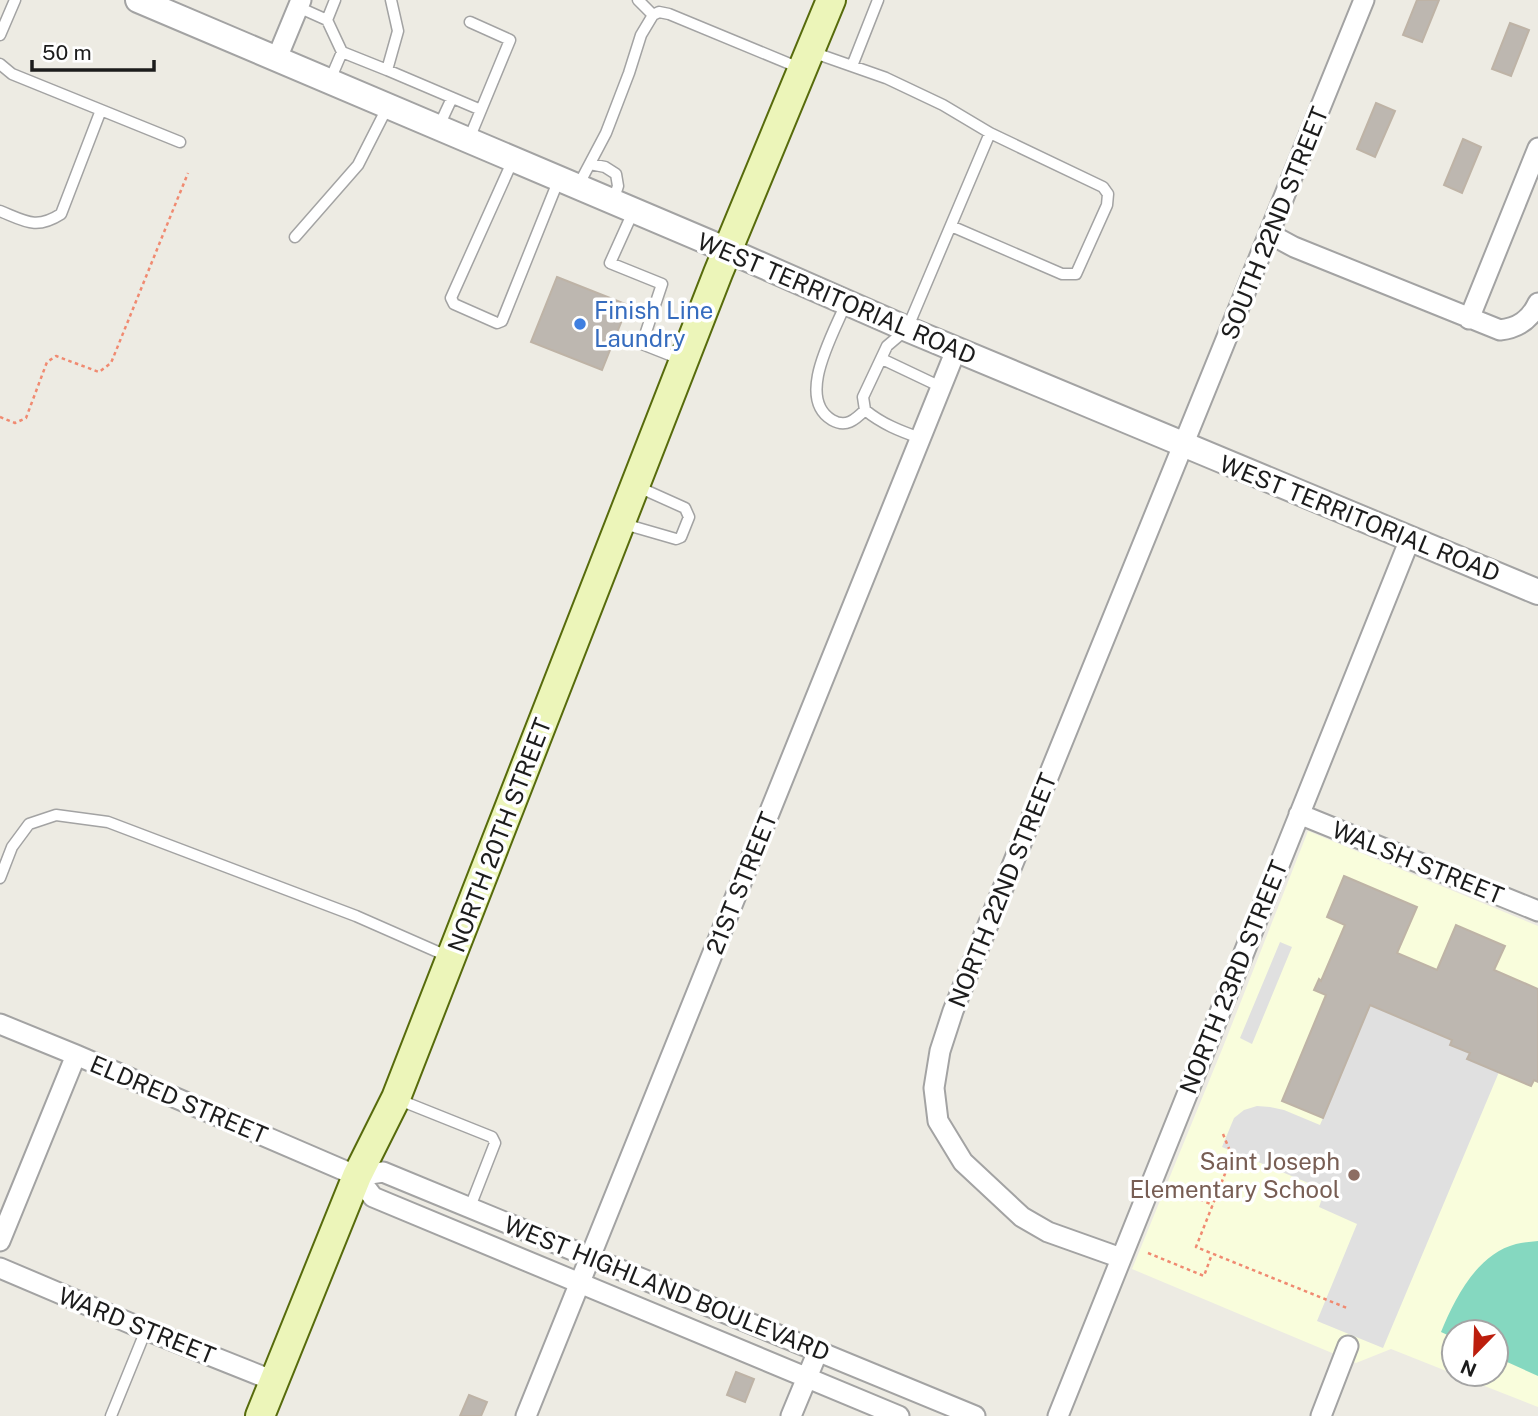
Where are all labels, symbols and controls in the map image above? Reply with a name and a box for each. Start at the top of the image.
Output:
scale bar [32,28,154,72]
text: 50 m [42,40,92,65]
street label: SOUTH 22ND STREET [1215,103,1333,343]
street label: WEST TERRITORIAL ROAD [693,226,981,370]
place label: Finish Line Laundry [594,296,713,352]
marker: Finish Line Laundry [572,316,588,332]
street label: WEST TERRITORIAL ROAD [1216,449,1504,587]
street label: NORTH 20TH STREET [441,714,557,956]
street label: NORTH 22ND STREET [942,769,1062,1011]
street label: 21ST STREET [700,808,782,958]
street label: WALSH STREET [1328,815,1508,909]
street label: NORTH 23RD STREET [1173,856,1293,1098]
street label: ELDRED STREET [86,1049,272,1149]
place label: Saint Joseph Elementary School [1129,1147,1340,1203]
marker: Saint Joseph Elementary School [1346,1167,1362,1183]
street label: WEST HIGHLAND BOULEVARD [500,1210,834,1366]
street label: WARD STREET [54,1281,220,1369]
north arrow [1440,1318,1510,1388]
text: N [1457,1356,1479,1382]

